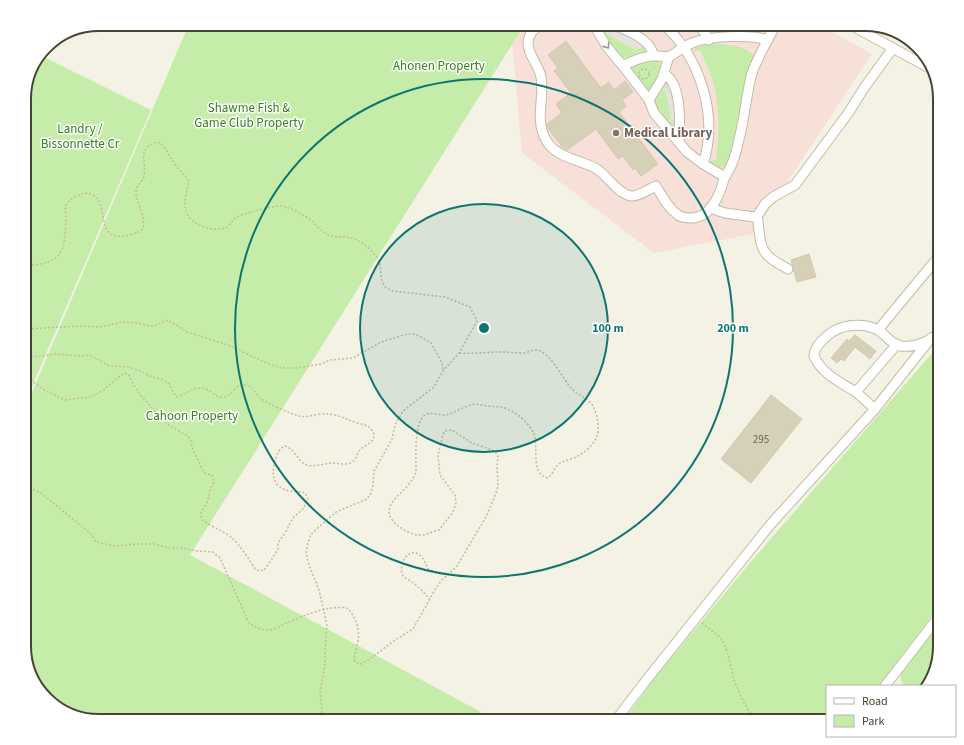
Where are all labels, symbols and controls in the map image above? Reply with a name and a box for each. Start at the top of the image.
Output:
one-way arrow [602,42,610,49]
park label: Ahonen Property [393,57,485,75]
park label: Shawme Fish & Game Club Property [194,99,304,132]
park label: Landry / Bissonnette Cr [41,120,120,153]
place label: Medical Library [624,124,712,142]
marker: Medical Library [611,128,621,138]
text: 100 m [592,320,624,337]
text: 200 m [717,320,749,337]
centre of rings [477,321,491,335]
park label: Cahoon Property [146,407,238,425]
house number: 295 [753,432,769,447]
legend [826,685,956,737]
text: Road [862,693,888,710]
text: Park [862,713,884,730]

